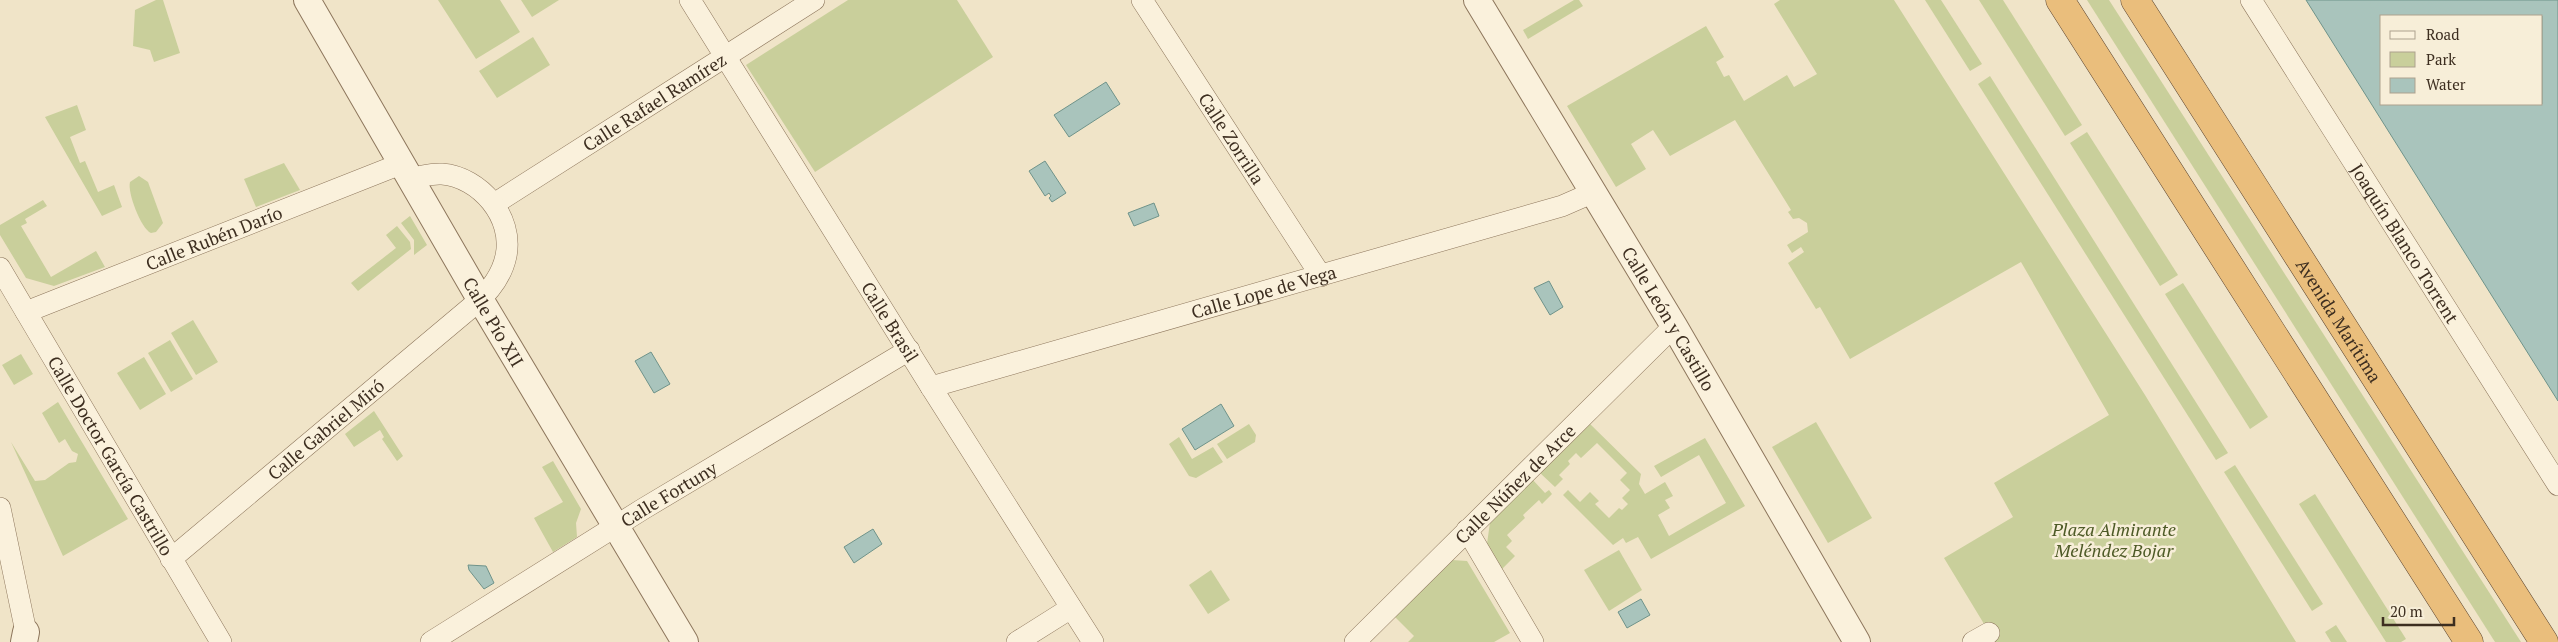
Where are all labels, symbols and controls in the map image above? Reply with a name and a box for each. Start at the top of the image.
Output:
legend [2380,15,2543,105]
text: Road [2426,24,2459,44]
street label: Calle Rafael Ramírez [578,47,731,157]
text: Park [2426,49,2456,69]
text: Water [2426,74,2466,94]
street label: Calle Zorrilla [1193,88,1270,189]
street label: Joaquín Blanco Torrent [2345,159,2465,328]
street label: Calle Rubén Darío [142,200,286,276]
street label: Calle León y Castillo [1617,242,1721,395]
street label: Avenida Marítima [2291,254,2388,387]
street label: Calle Lope de Vega [1188,259,1339,324]
street label: Calle Pío XII [458,273,530,371]
street label: Calle Brasil [856,277,925,367]
street label: Calle Doctor García Castrillo [43,351,179,560]
street label: Calle Gabriel Miró [262,373,389,485]
street label: Calle Núñez de Arce [1449,419,1580,549]
street label: Calle Fortuny [616,455,722,532]
park label: Plaza Almirante Meléndez Bojar [2051,517,2176,562]
scale bar [2383,594,2454,626]
text: 20 m [2390,601,2423,621]

